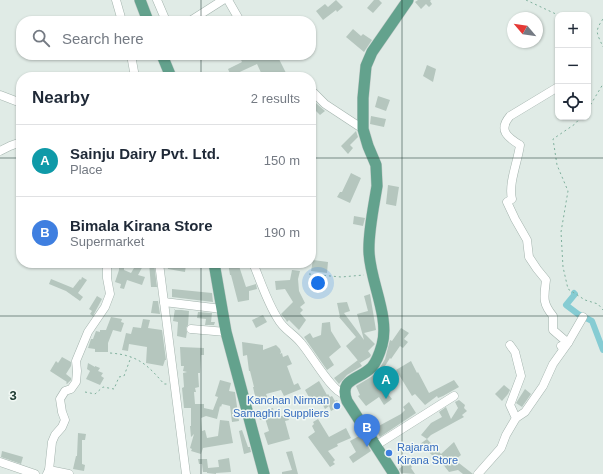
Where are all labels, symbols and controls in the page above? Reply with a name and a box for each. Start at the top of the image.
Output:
north arrow [507,12,543,48]
map controls [555,12,591,120]
button: + [555,12,591,48]
search box [16,16,316,60]
icon: search [30,27,52,49]
text: Search here [62,30,144,47]
button: − [555,48,591,84]
button: locate [555,84,591,120]
text: Nearby [32,88,90,107]
text: 2 results [251,91,300,106]
text: Sainju Dairy Pvt. Ltd. [70,145,220,162]
text: A [40,153,50,168]
text: 150 m [264,153,300,168]
text: Place [70,162,103,177]
text: Bimala Kirana Store [70,217,213,234]
text: B [40,225,50,240]
text: 190 m [264,225,300,240]
text: Supermarket [70,234,144,249]
your location [308,273,328,293]
pin: A [373,366,399,399]
text: 3 [9,388,17,403]
place label: Kanchan Nirman Samaghri Suppliers [233,394,329,419]
marker: Kanchan Nirman Samaghri Suppliers [332,401,342,411]
pin: B [354,414,380,447]
place label: Rajaram Kirana Store [397,441,458,466]
marker: Rajaram Kirana Store [384,448,394,458]

